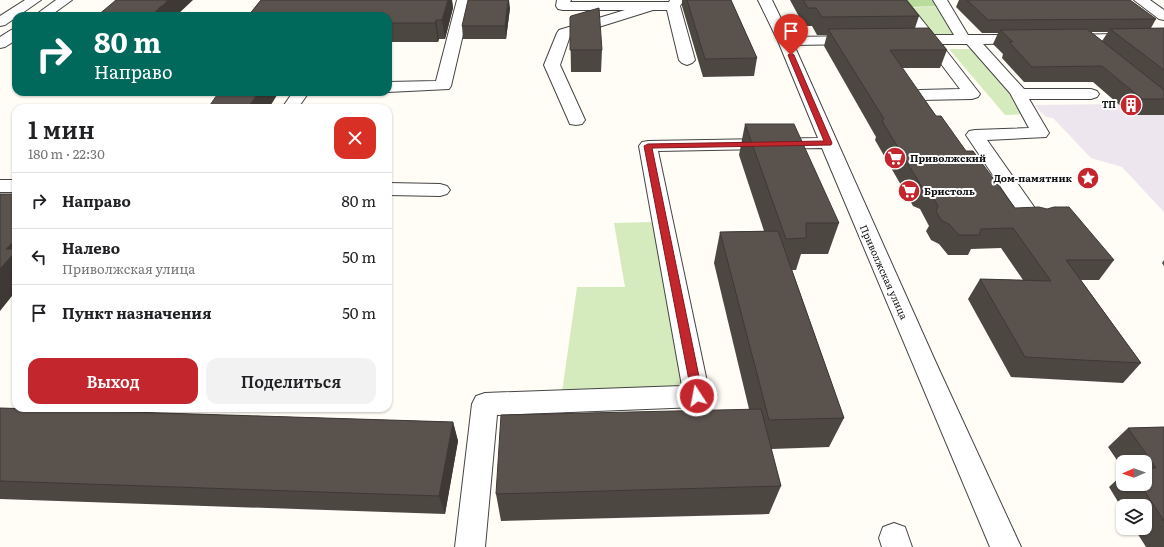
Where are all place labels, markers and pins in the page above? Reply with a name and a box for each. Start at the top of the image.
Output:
pin [774,14,808,55]
building icon: ТП [1118,92,1144,118]
place label: ТП [1102,97,1116,111]
supermarket icon: Приволжский [882,145,908,171]
place label: Приволжский [910,150,986,165]
place icon: Дом-памятник [1075,165,1101,191]
place label: Дом-памятник [993,170,1073,185]
supermarket icon: Бристоль [896,178,922,204]
place label: Бристоль [924,183,975,198]

